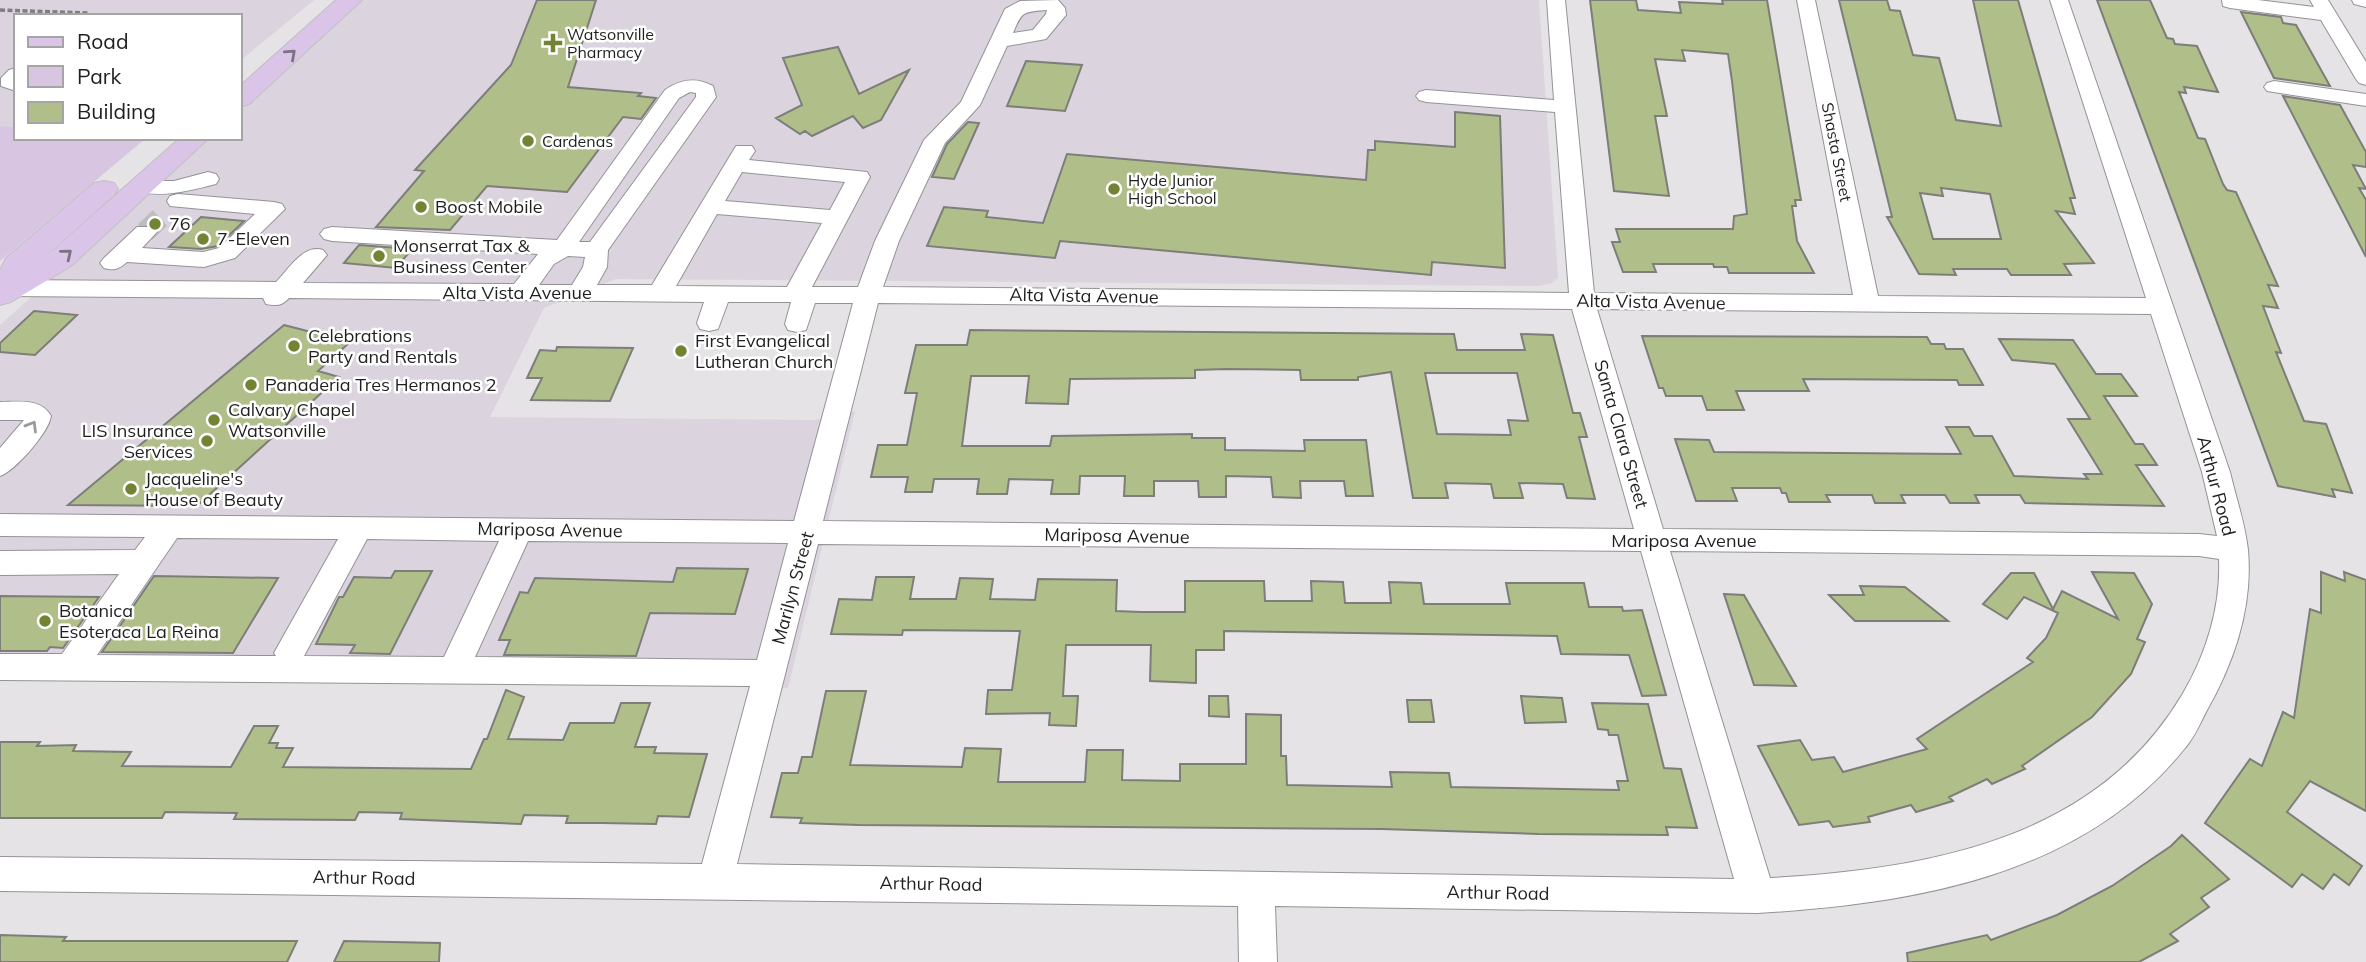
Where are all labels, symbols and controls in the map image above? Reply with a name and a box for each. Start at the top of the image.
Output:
legend [14,14,242,140]
place label: Watsonville Pharmacy [567,24,654,62]
text: Road [77,28,128,54]
marker: Watsonville Pharmacy [545,35,561,51]
one-way arrow [282,49,295,62]
text: Park [77,63,121,89]
text: Building [77,98,156,124]
street label: Shasta Street [1818,101,1856,204]
place label: Cardenas [542,131,613,151]
marker: Cardenas [520,133,536,149]
place label: Hyde Junior High School [1128,170,1217,208]
marker: Hyde Junior High School [1106,181,1122,197]
place label: Boost Mobile [435,195,543,218]
marker: Boost Mobile [413,199,429,215]
place label: 76 [169,212,191,235]
marker: 76 [147,216,163,232]
place label: 7-Eleven [217,227,290,250]
marker: 7-Eleven [195,231,211,247]
place label: Monserrat Tax & Business Center [393,234,530,278]
marker: Monserrat Tax & Business Center [371,248,387,264]
one-way arrow [58,250,71,262]
street label: Alta Vista Avenue [442,281,592,304]
street label: Alta Vista Avenue [1009,283,1159,308]
street label: Alta Vista Avenue [1576,289,1726,314]
place label: Celebrations Party and Rentals [308,324,458,368]
place label: First Evangelical Lutheran Church [695,329,833,373]
marker: Celebrations Party and Rentals [286,338,302,354]
marker: First Evangelical Lutheran Church [673,343,689,359]
street label: Santa Clara Street [1589,357,1654,511]
place label: Panaderia Tres Hermanos 2 [265,373,497,396]
marker: Panaderia Tres Hermanos 2 [243,377,259,393]
place label: Calvary Chapel Watsonville [228,398,355,442]
marker: Calvary Chapel Watsonville [206,412,222,428]
place label: LIS Insurance Services [82,419,193,463]
one-way arrow [24,421,37,434]
marker: LIS Insurance Services [199,433,215,449]
street label: Arthur Road [2192,433,2241,539]
place label: Jacqueline's House of Beauty [145,467,283,511]
marker: Jacqueline's House of Beauty [123,481,139,497]
street label: Mariposa Avenue [477,517,623,542]
street label: Mariposa Avenue [1044,523,1190,548]
street label: Marilyn Street [766,529,819,647]
street label: Mariposa Avenue [1611,529,1757,552]
place label: Botanica Esoteraca La Reina [59,599,219,643]
marker: Botanica Esoteraca La Reina [37,613,53,629]
street label: Arthur Road [312,865,416,890]
street label: Arthur Road [879,871,983,896]
street label: Arthur Road [1446,880,1550,905]

